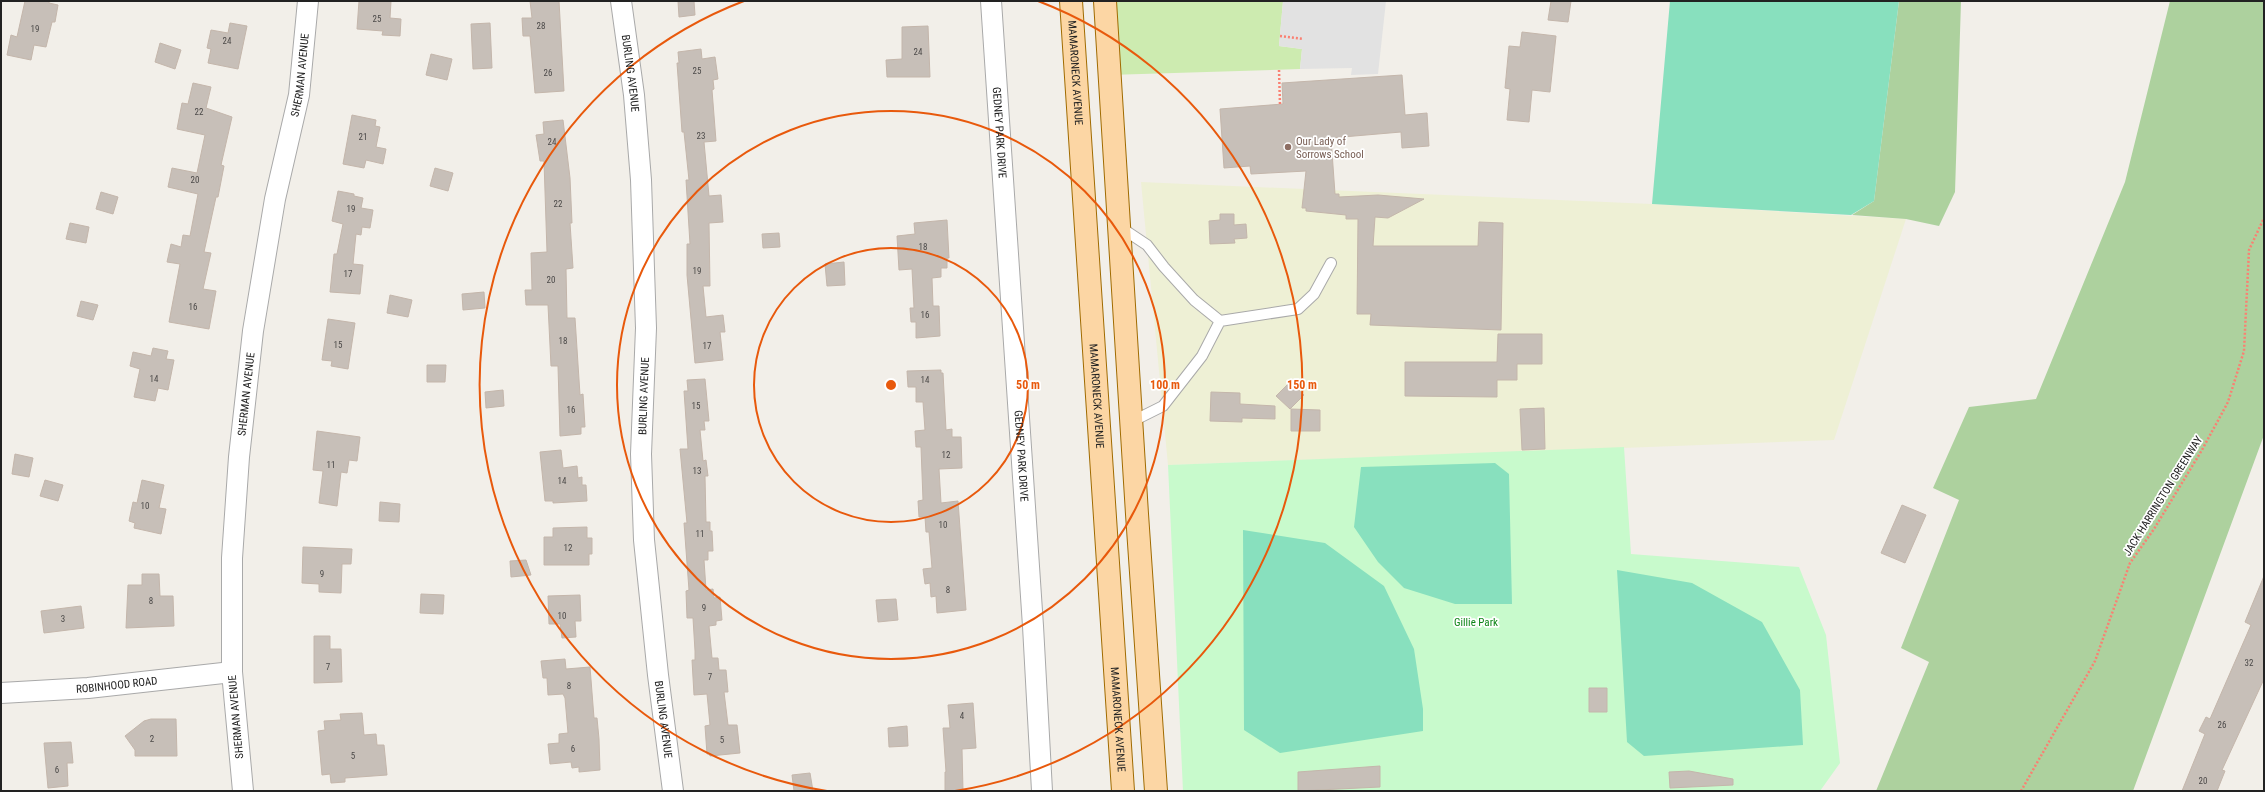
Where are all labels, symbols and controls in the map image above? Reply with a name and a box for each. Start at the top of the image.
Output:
house number: 25 [373,14,382,24]
street label: MAMARONECK AVENUE [1066,20,1086,126]
house number: 28 [537,21,545,31]
house number: 19 [31,24,39,34]
street label: SHERMAN AVENUE [288,32,311,118]
street label: BURLING AVENUE [619,34,642,113]
house number: 24 [223,36,232,46]
house number: 24 [914,47,923,57]
house number: 25 [693,66,702,76]
house number: 26 [544,68,552,78]
street label: GEDNEY PARK DRIVE [990,87,1009,179]
house number: 22 [195,107,204,117]
house number: 23 [697,131,705,141]
house number: 21 [359,132,367,142]
place label: Our Lady of Sorrows School [1296,135,1364,161]
house number: 24 [548,137,557,147]
marker: Our Lady of Sorrows School [1283,142,1293,152]
house number: 20 [191,175,199,185]
house number: 22 [554,199,563,209]
house number: 19 [347,204,355,214]
house number: 18 [919,242,927,252]
house number: 19 [693,266,701,276]
house number: 17 [344,269,353,279]
house number: 20 [547,275,555,285]
house number: 16 [189,302,197,312]
house number: 16 [921,310,929,320]
house number: 18 [559,336,567,346]
house number: 15 [334,340,343,350]
house number: 17 [703,341,712,351]
street label: MAMARONECK AVENUE [1087,343,1107,450]
street label: SHERMAN AVENUE [235,351,257,437]
street label: BURLING AVENUE [636,356,652,435]
house number: 14 [150,374,159,384]
house number: 14 [921,375,930,385]
centre of rings [884,378,898,392]
text: 50 m [1016,378,1040,392]
text: 100 m [1150,378,1180,392]
text: 150 m [1287,378,1317,392]
house number: 15 [692,401,701,411]
house number: 16 [567,405,575,415]
street label: GEDNEY PARK DRIVE [1012,410,1031,503]
street label: JACK HARRINGTON GREENWAY [2121,434,2205,558]
house number: 12 [942,450,951,460]
house number: 11 [327,460,335,470]
house number: 13 [693,466,701,476]
house number: 14 [558,476,567,486]
house number: 10 [141,501,149,511]
house number: 10 [939,520,947,530]
house number: 11 [696,529,704,539]
house number: 12 [564,543,573,553]
house number: 9 [320,569,324,579]
house number: 8 [946,585,950,595]
house number: 8 [149,596,153,606]
house number: 9 [702,603,706,613]
house number: 10 [558,611,566,621]
house number: 3 [61,614,65,624]
park label: Gillie Park [1454,616,1498,629]
house number: 32 [2245,658,2254,668]
house number: 7 [326,662,331,672]
street label: MAMARONECK AVENUE [1108,667,1128,773]
house number: 7 [708,672,713,682]
street label: ROBINHOOD ROAD [76,674,158,695]
street label: SHERMAN AVENUE [226,674,246,759]
street label: BURLING AVENUE [652,680,675,759]
house number: 8 [567,681,571,691]
house number: 4 [960,711,965,721]
house number: 26 [2218,720,2226,730]
house number: 2 [150,734,155,744]
house number: 5 [720,735,725,745]
house number: 6 [571,744,575,754]
house number: 5 [351,751,356,761]
house number: 6 [55,765,59,775]
house number: 20 [2199,776,2207,786]

